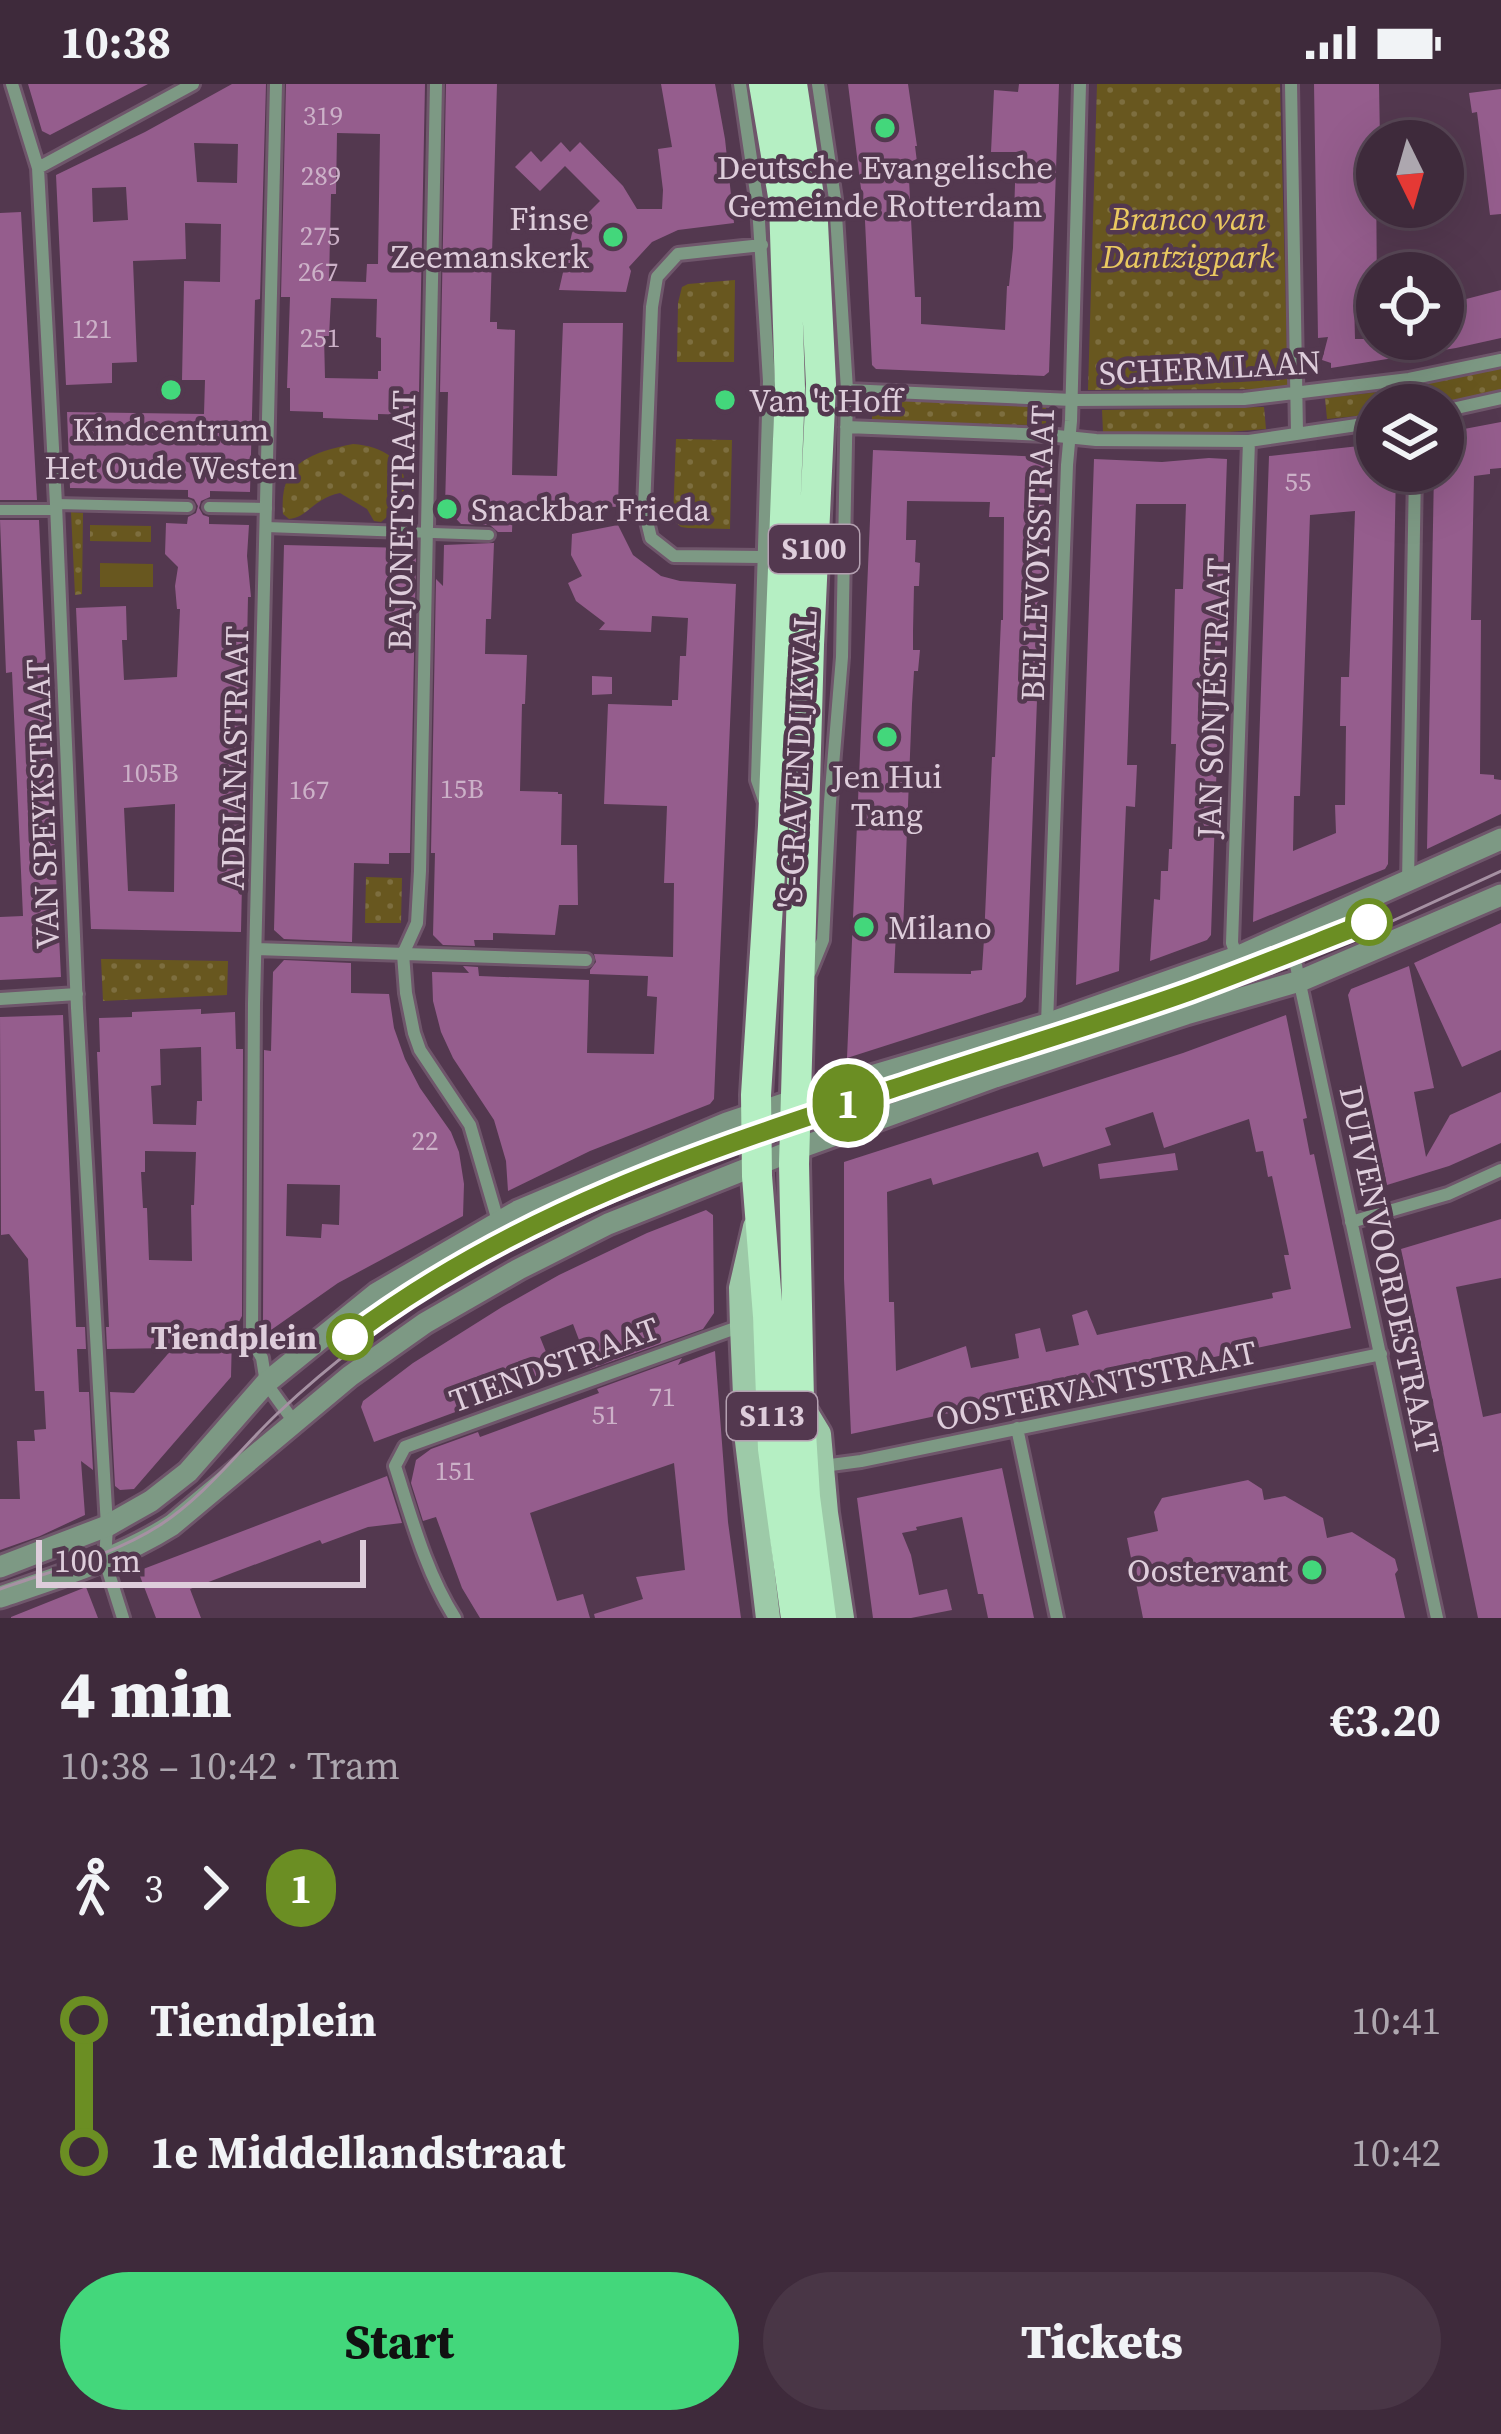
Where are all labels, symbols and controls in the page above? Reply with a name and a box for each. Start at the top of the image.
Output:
text: 10:38 [60,11,171,73]
house number: 319 [303,97,343,134]
marker: Deutsche Evangelische Gemeinde Rotterdam [872,115,898,141]
north arrow [1356,120,1464,228]
map controls [1356,120,1464,492]
place label: Deutsche Evangelische Gemeinde Rotterdam [717,145,1053,228]
house number: 289 [301,157,341,194]
place label: Finse Zeemanskerk [391,196,590,279]
park label: Branco van Dantzigpark [1100,196,1275,279]
house number: 275 [300,217,340,254]
marker: Finse Zeemanskerk [600,224,626,250]
button: locate [1356,252,1464,360]
house number: 267 [298,253,338,290]
house number: 121 [72,310,112,347]
house number: 251 [300,319,340,356]
street label: SCHERMLAAN [1098,339,1322,396]
marker: Kindcentrum Het Oude Westen [158,377,184,403]
place label: Van 't Hoff [749,378,906,423]
button: layers [1356,384,1464,492]
marker: Van 't Hoff [712,387,738,413]
street label: BAJONETSTRAAT [377,390,426,650]
street label: BELLEVOYSSTRAAT [1010,404,1065,702]
place label: Kindcentrum Het Oude Westen [44,407,298,490]
house number: 55 [1285,463,1312,500]
place label: Snackbar Frieda [471,487,710,532]
marker: Snackbar Frieda [434,496,460,522]
road number: S100 [769,525,859,573]
street label: JAN SONJÉSTRAAT [1186,557,1241,840]
street label: 'S-GRAVENDIJKWAL [767,608,828,910]
street label: ADRIANASTRAAT [210,625,259,891]
street label: VAN SPEYKSTRAAT [15,658,70,950]
marker: Jen Hui Tang [874,724,900,750]
house number: 105B [121,754,179,791]
place label: Jen Hui Tang [831,754,942,837]
house number: 15B [440,770,484,807]
house number: 167 [289,771,329,808]
unlabelled marker [1347,900,1391,944]
place label: Milano [888,905,992,950]
marker: Milano [851,914,877,940]
line badge: 1 [809,1064,887,1142]
text: 1 [837,1074,859,1132]
street label: DUIVENVOORDESTRAAT [1328,1082,1451,1459]
house number: 22 [412,1122,439,1159]
street label: TIENDSTRAAT [443,1306,665,1423]
place label: Tiendplein [151,1315,317,1360]
marker: Tiendplein [328,1315,372,1359]
street label: OOSTERVANTSTRAAT [931,1329,1261,1442]
house number: 71 [649,1378,676,1415]
road number: S113 [727,1392,817,1440]
house number: 51 [592,1396,619,1433]
house number: 151 [435,1452,475,1489]
scale bar [36,1534,366,1587]
text: 100 m [54,1538,141,1583]
place label: Oostervant [1127,1548,1288,1593]
marker: Oostervant [1299,1557,1325,1583]
text: 4 min [60,1649,232,1739]
text: €3.20 [1330,1689,1441,1751]
text: 10:38 – 10:42 · Tram [60,1739,400,1792]
icon: walk [60,1855,126,1921]
icon: forward [182,1855,248,1921]
text: 1 [290,1859,312,1917]
text: 3 [144,1862,164,1915]
text: Tiendplein [150,1989,377,2051]
text: 10:41 [1351,1994,1441,2047]
text: 1e Middellandstraat [150,2121,565,2183]
text: 10:42 [1351,2126,1441,2179]
button: Start [60,2272,739,2410]
button: Tickets [763,2272,1441,2410]

